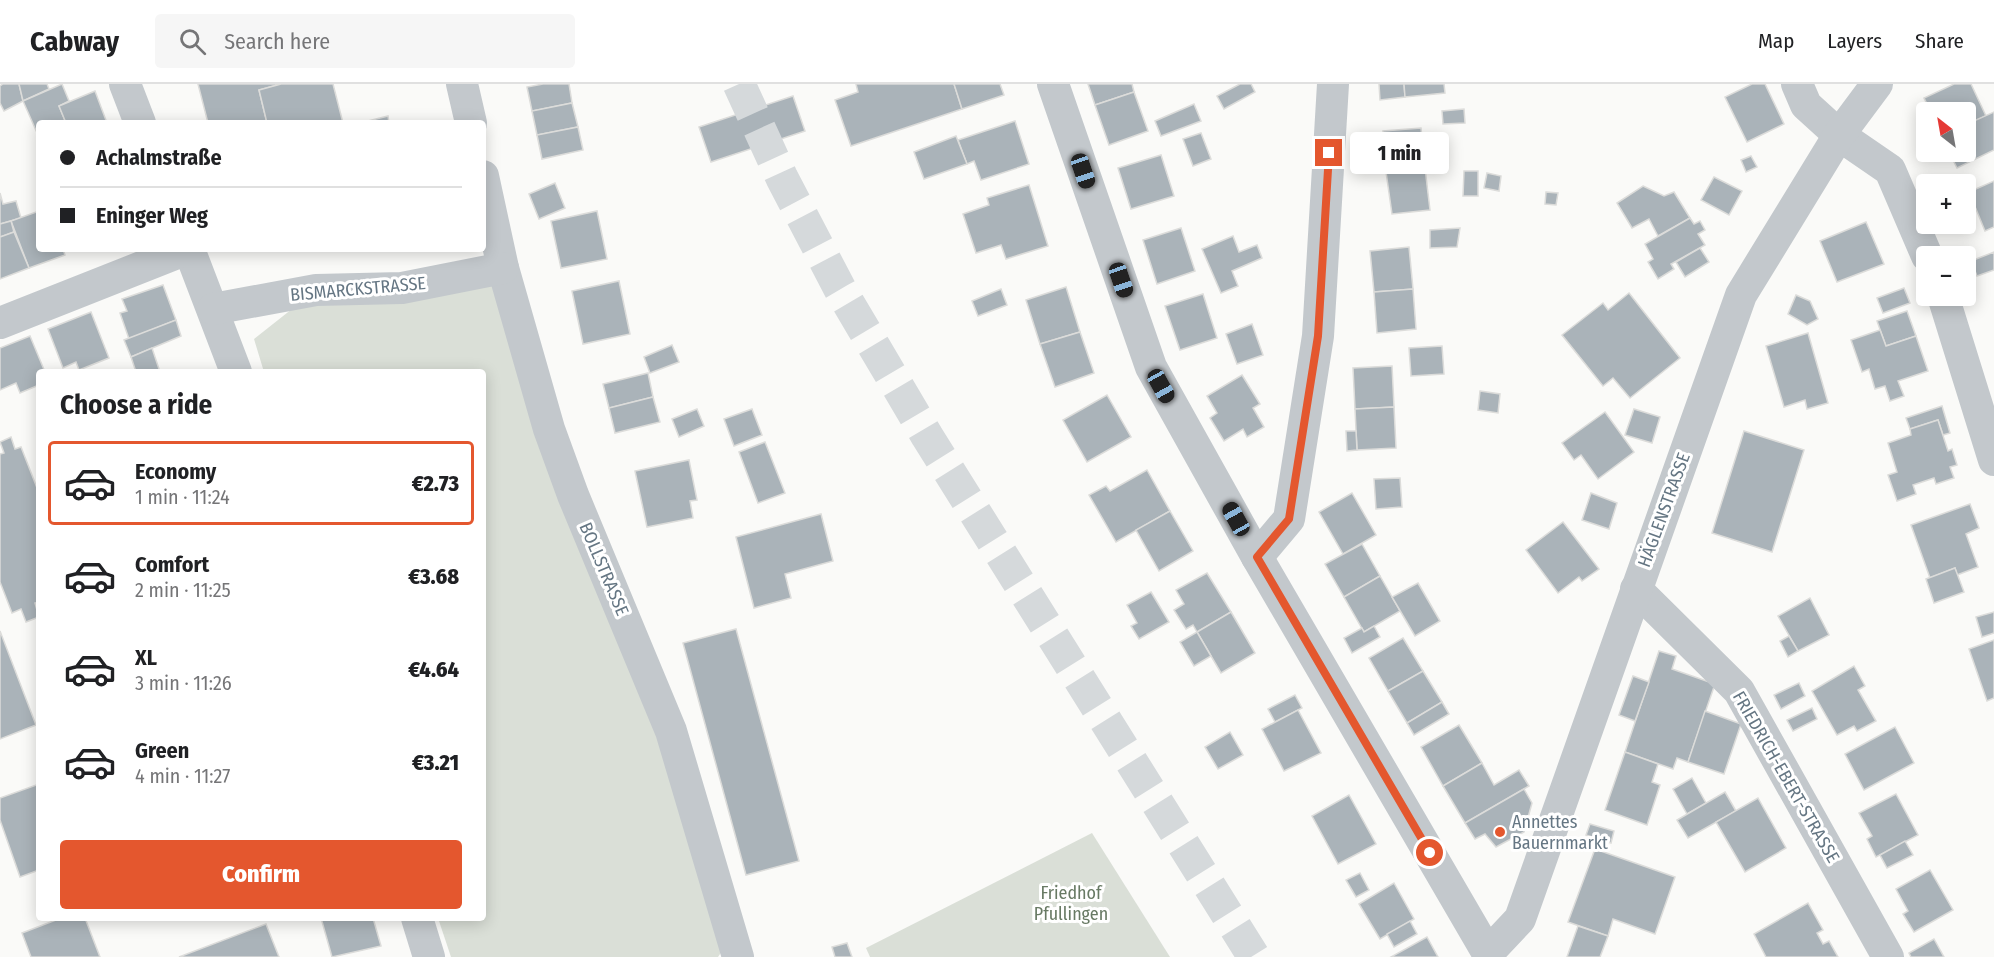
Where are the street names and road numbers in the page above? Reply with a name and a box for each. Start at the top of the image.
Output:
street label: BISMARCKSTRASSE [289,272,427,306]
street label: HÄGLENSTRASSE [1633,450,1695,570]
street label: BOLLSTRASSE [575,519,633,619]
street label: FRIEDRICH-EBERT-STRASSE [1728,687,1844,867]

